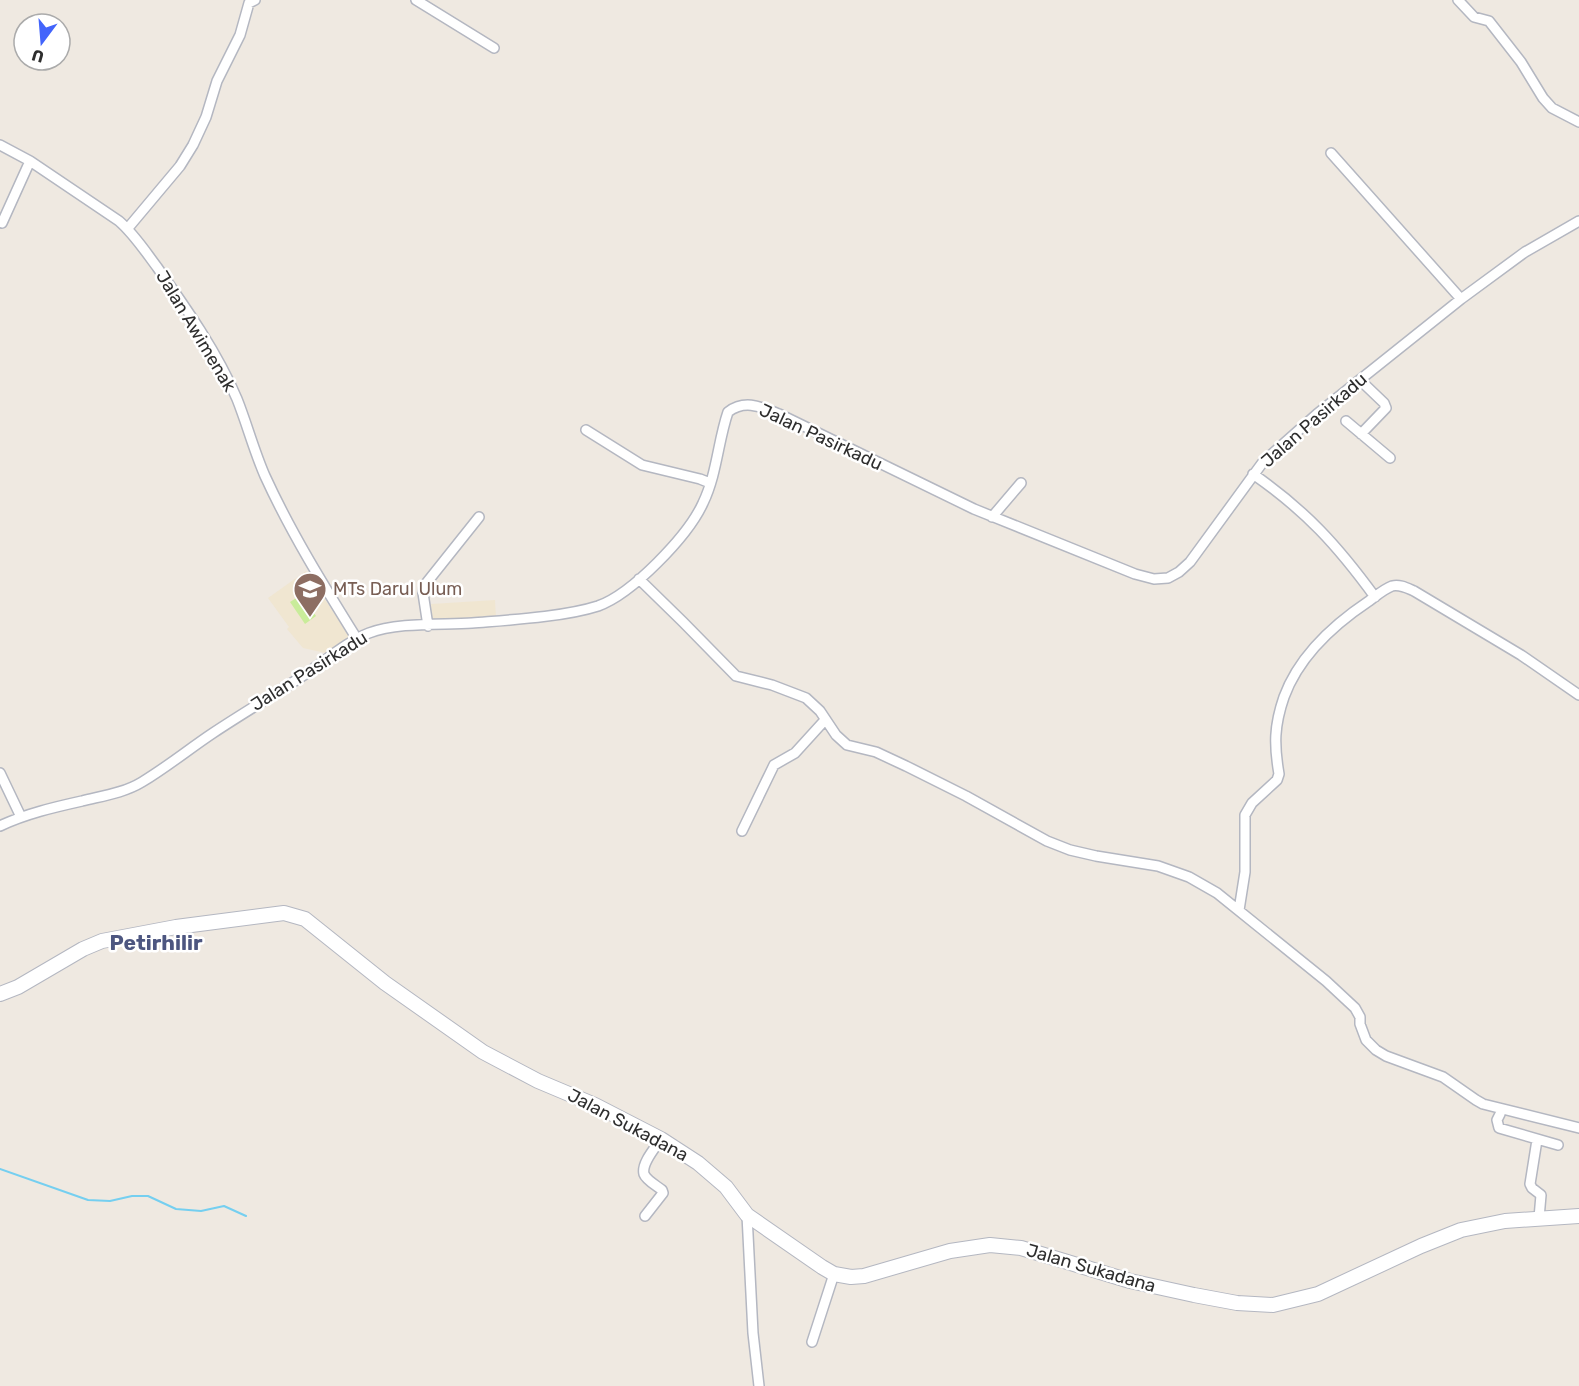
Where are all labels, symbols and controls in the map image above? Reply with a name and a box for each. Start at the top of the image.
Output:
north arrow [12,12,72,72]
text: U [30,45,46,67]
street label: Jalan Awimenak [151,267,241,396]
street label: Jalan Pasirkadu [1257,368,1371,472]
street label: Jalan Pasirkadu [756,399,886,475]
school or university icon: MTs Darul Ulum [292,571,328,618]
place label: MTs Darul Ulum [333,578,462,600]
street label: Jalan Pasirkadu [247,626,371,716]
district label: Petirhilir [109,930,203,955]
street label: Jalan Sukadana [564,1084,692,1166]
street label: Jalan Sukadana [1024,1239,1158,1297]

